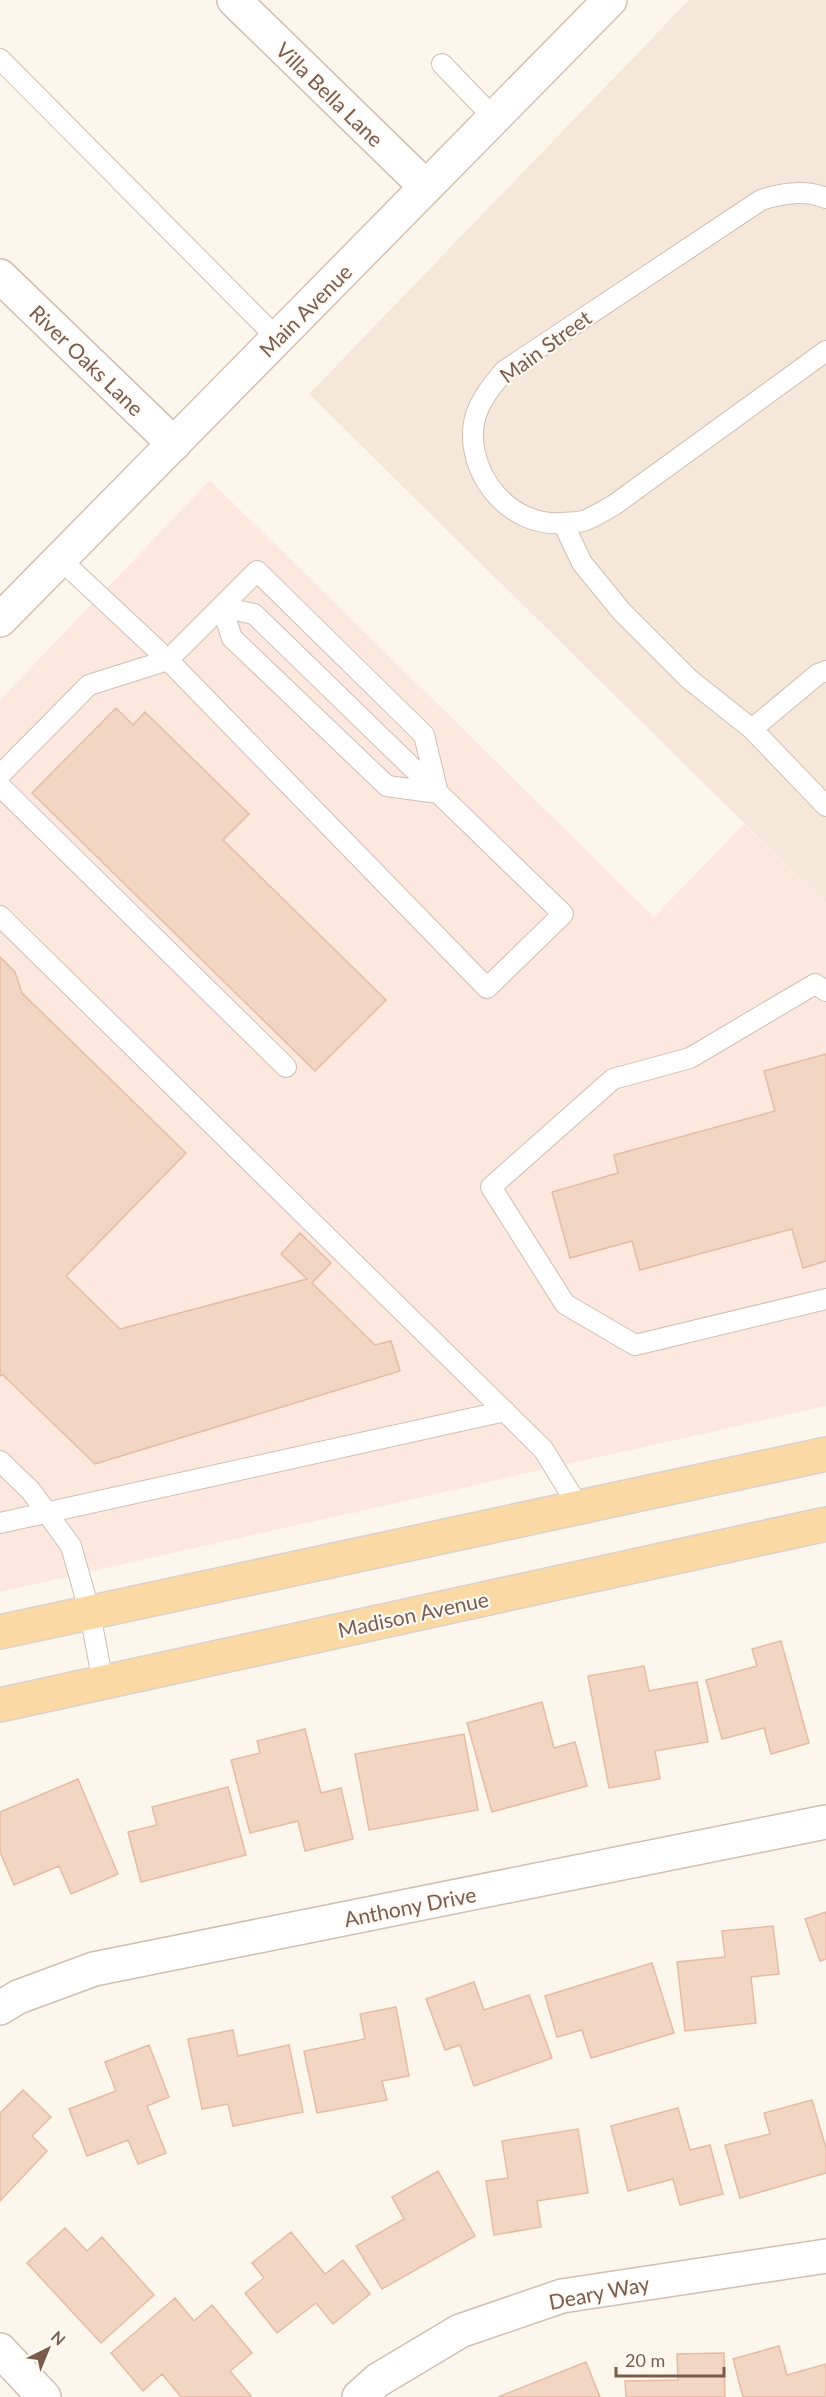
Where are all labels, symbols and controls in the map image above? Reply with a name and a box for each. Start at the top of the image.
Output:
street label: Villa Bella Lane [271,37,389,151]
street label: Main Avenue [254,259,356,361]
street label: River Oaks Lane [25,299,149,421]
street label: Main Street [494,304,596,388]
street label: Madison Avenue [335,1586,491,1642]
street label: Anthony Drive [342,1881,478,1931]
street label: Deary Way [547,2270,652,2314]
north arrow [18,2319,78,2379]
text: N [48,2327,70,2349]
scale bar [616,2340,724,2378]
text: 20 m [625,2349,665,2371]

